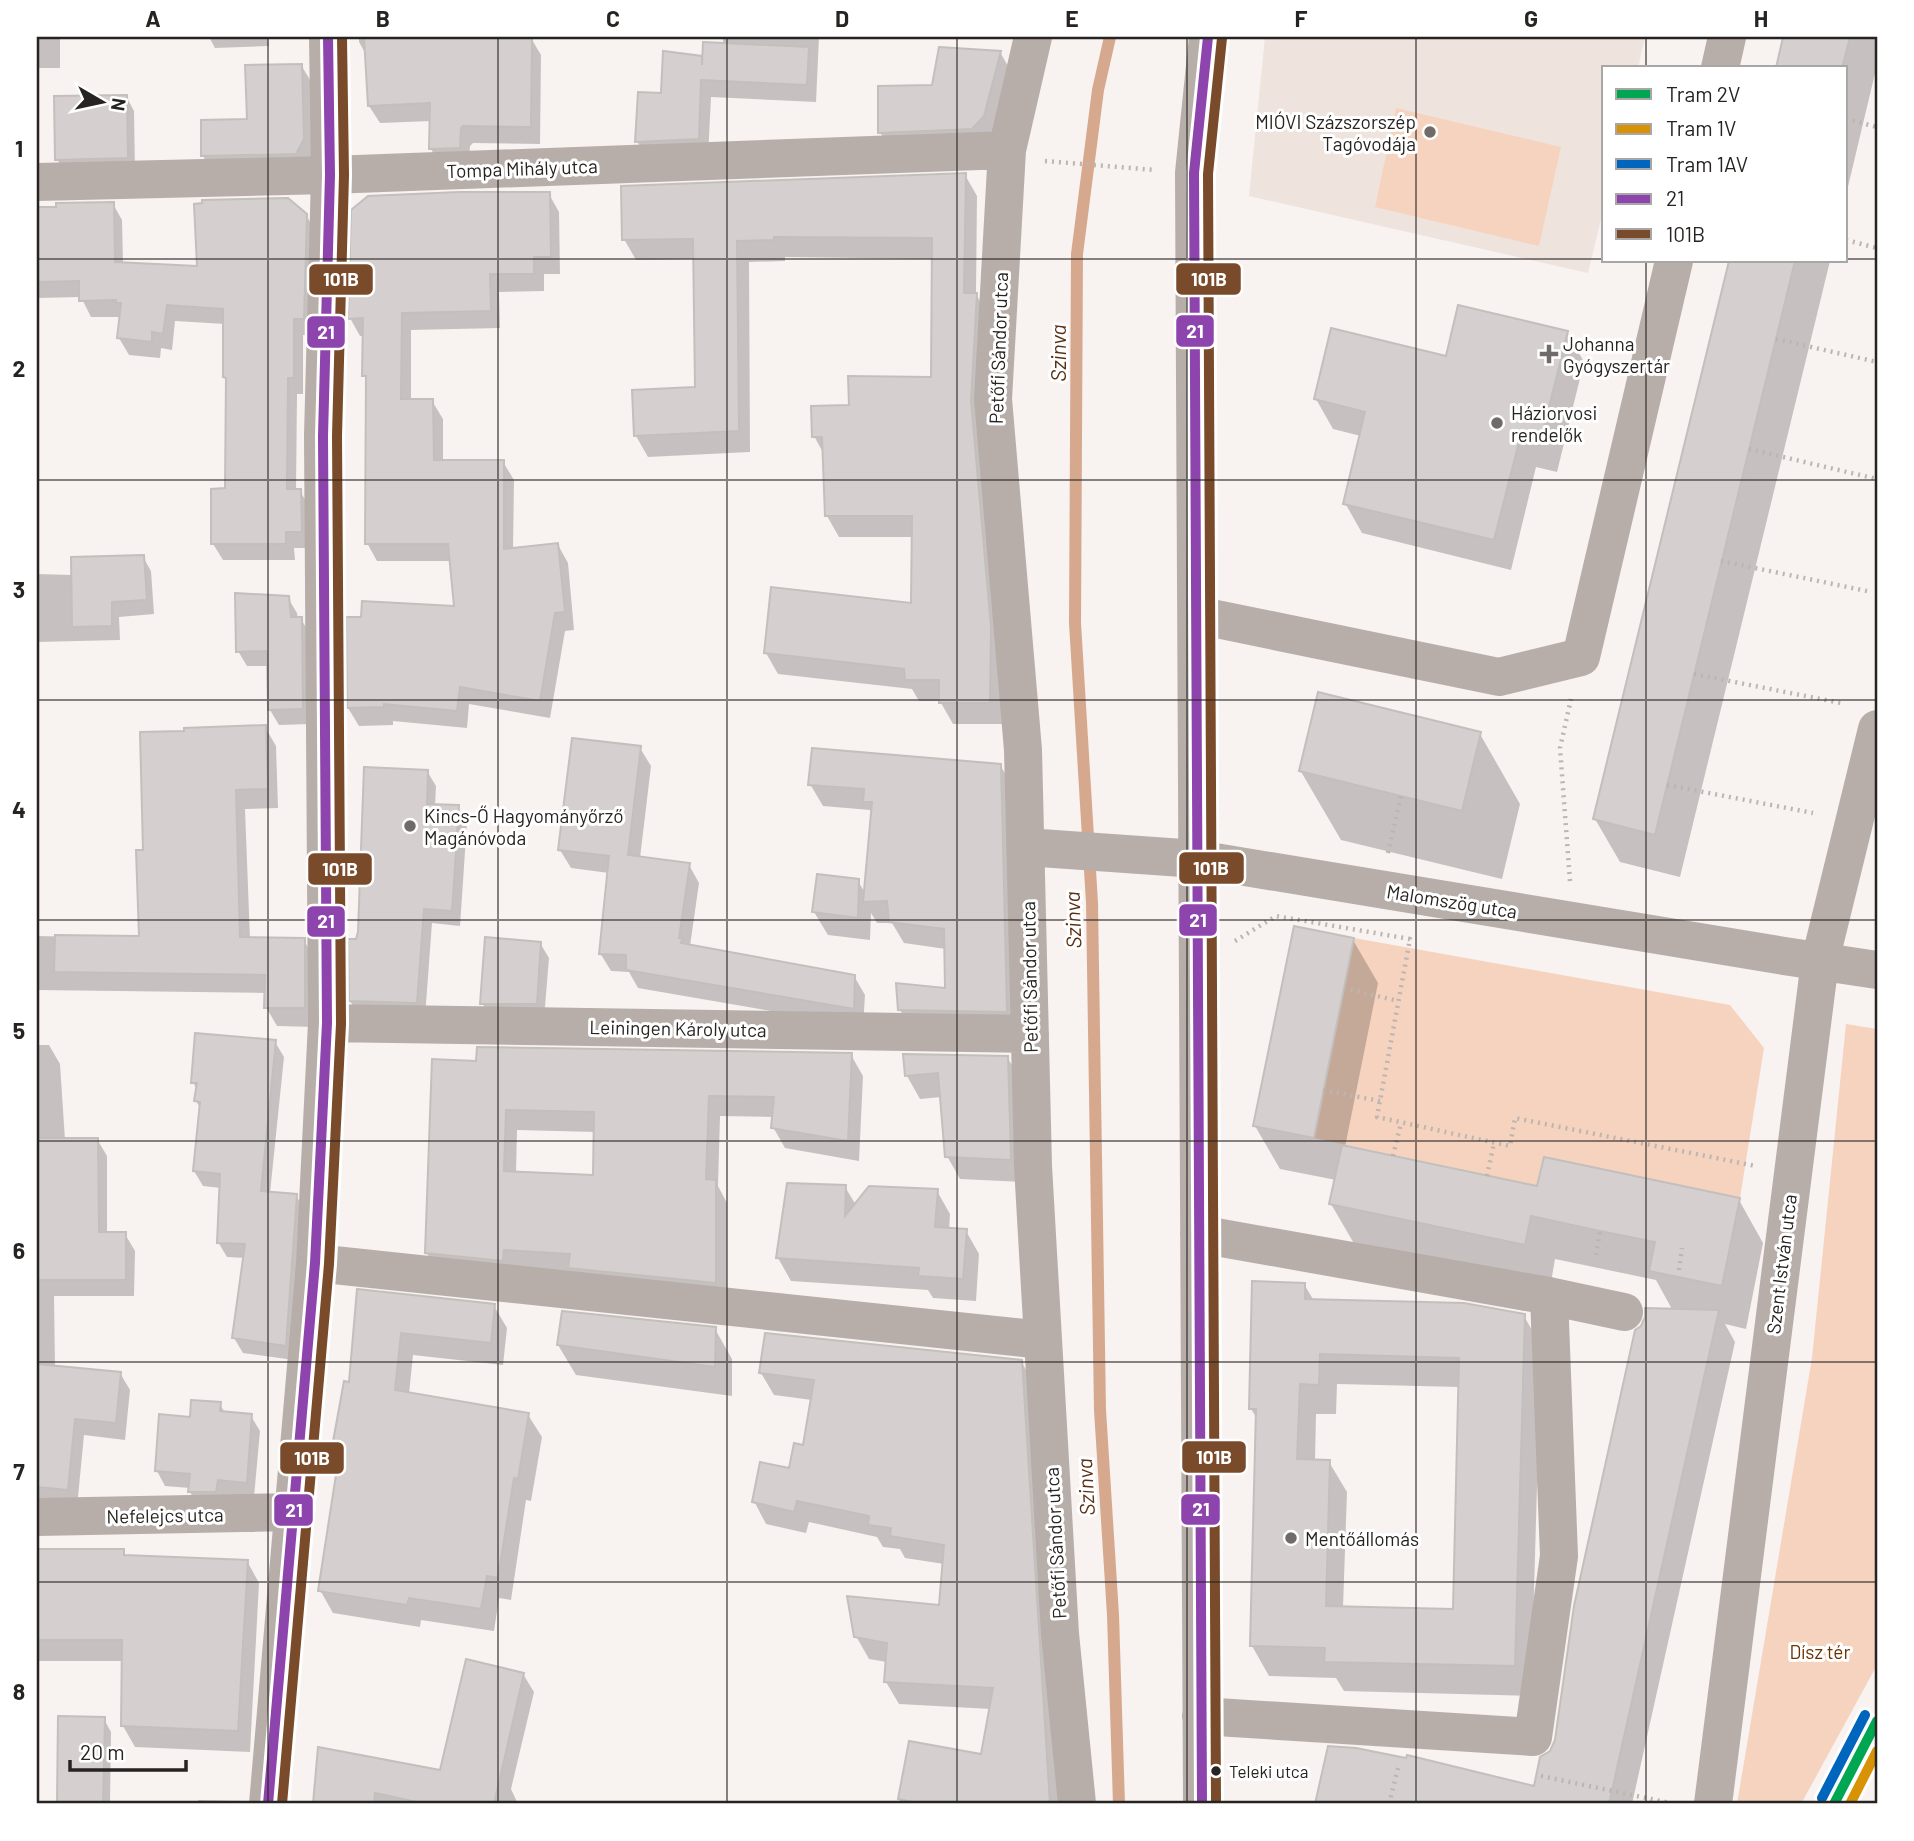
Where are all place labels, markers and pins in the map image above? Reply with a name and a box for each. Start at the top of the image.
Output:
place label: MIÓVI Százszorszép Tagóvodája [1255,110,1416,155]
marker: MIÓVI Százszorszép Tagóvodája [1422,124,1438,140]
place label: Johanna Gyógyszertár [1563,332,1670,377]
marker: Johanna Gyógyszertár [1541,346,1557,362]
place label: Háziorvosi rendelők [1511,401,1597,446]
marker: Háziorvosi rendelők [1489,415,1505,431]
place label: Kincs-Ő Hagyományőrző Magánóvoda [424,804,623,849]
marker: Kincs-Ő Hagyományőrző Magánóvoda [402,818,418,834]
place label: Mentőállomás [1305,1527,1419,1550]
marker: Mentőállomás [1283,1530,1299,1546]
place label: Teleki utca [1229,1761,1308,1781]
marker: Teleki utca [1209,1764,1223,1778]

